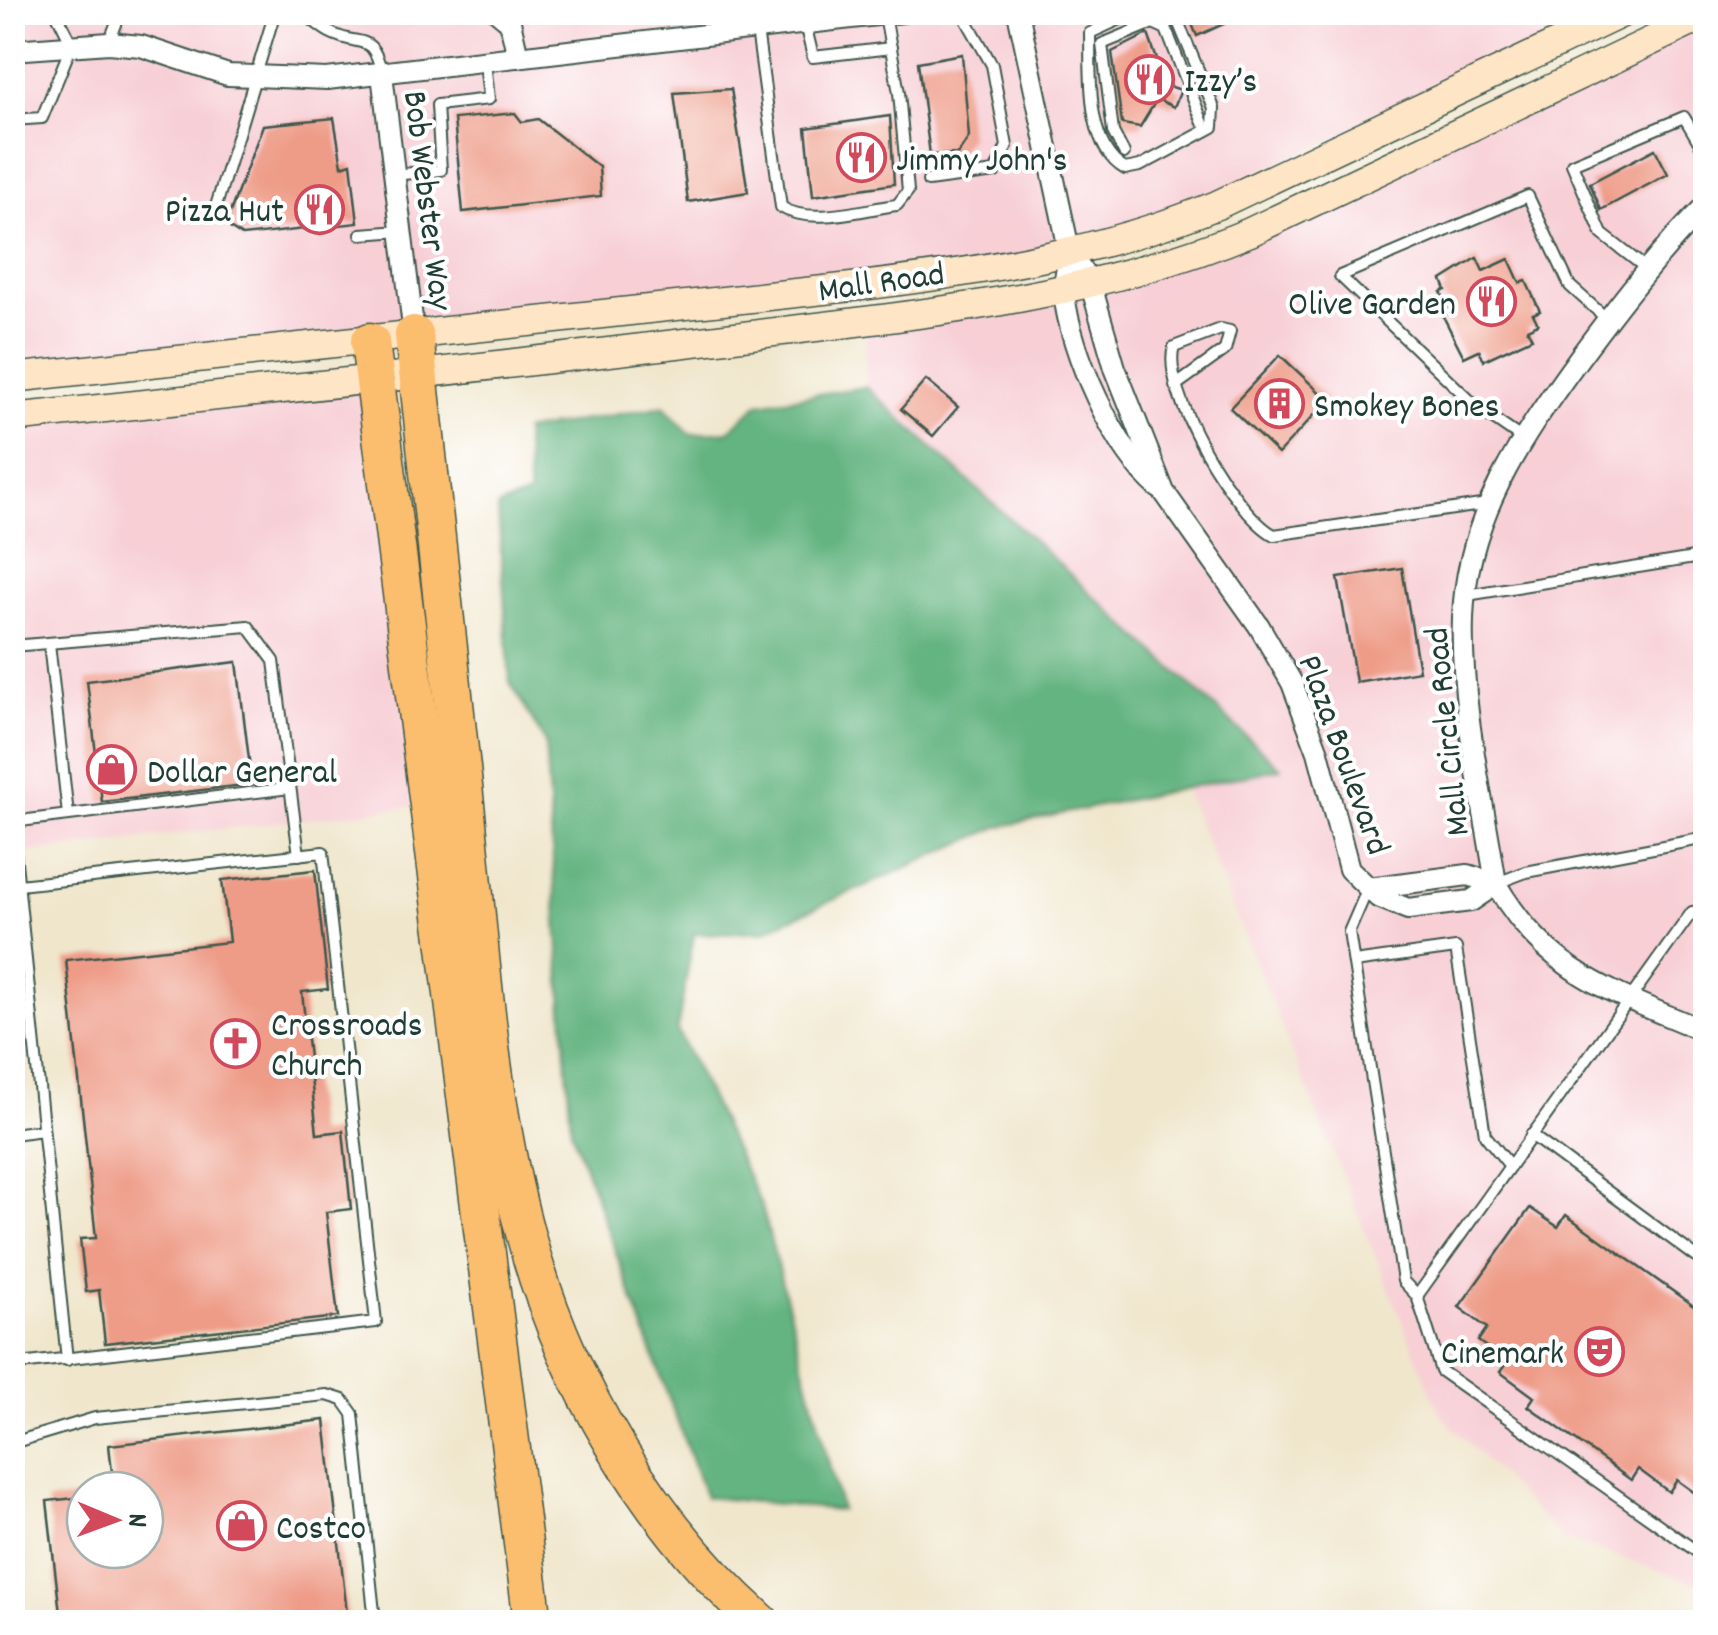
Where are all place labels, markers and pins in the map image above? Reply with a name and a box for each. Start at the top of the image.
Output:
restaurant icon: Izzy’s [1123,53,1175,105]
place label: Izzy’s [1184,59,1257,109]
restaurant icon: Jimmy John's [835,132,887,184]
place label: Jimmy John's [896,138,1068,188]
restaurant icon: Pizza Hut [293,183,345,235]
place label: Pizza Hut [165,189,284,239]
restaurant icon: Olive Garden [1465,276,1517,328]
place label: Olive Garden [1288,282,1456,332]
building icon: Smokey Bones [1253,378,1305,430]
place label: Smokey Bones [1314,384,1499,434]
shop icon: Dollar General [86,744,138,796]
place label: Dollar General [147,750,337,800]
place label: Crossroads Church [271,1003,422,1093]
church icon: Crossroads Church [210,1017,262,1069]
theatre icon: Cinemark [1573,1325,1625,1377]
place label: Cinemark [1441,1331,1564,1381]
shop icon: Costco [215,1500,267,1552]
place label: Costco [276,1506,366,1556]

